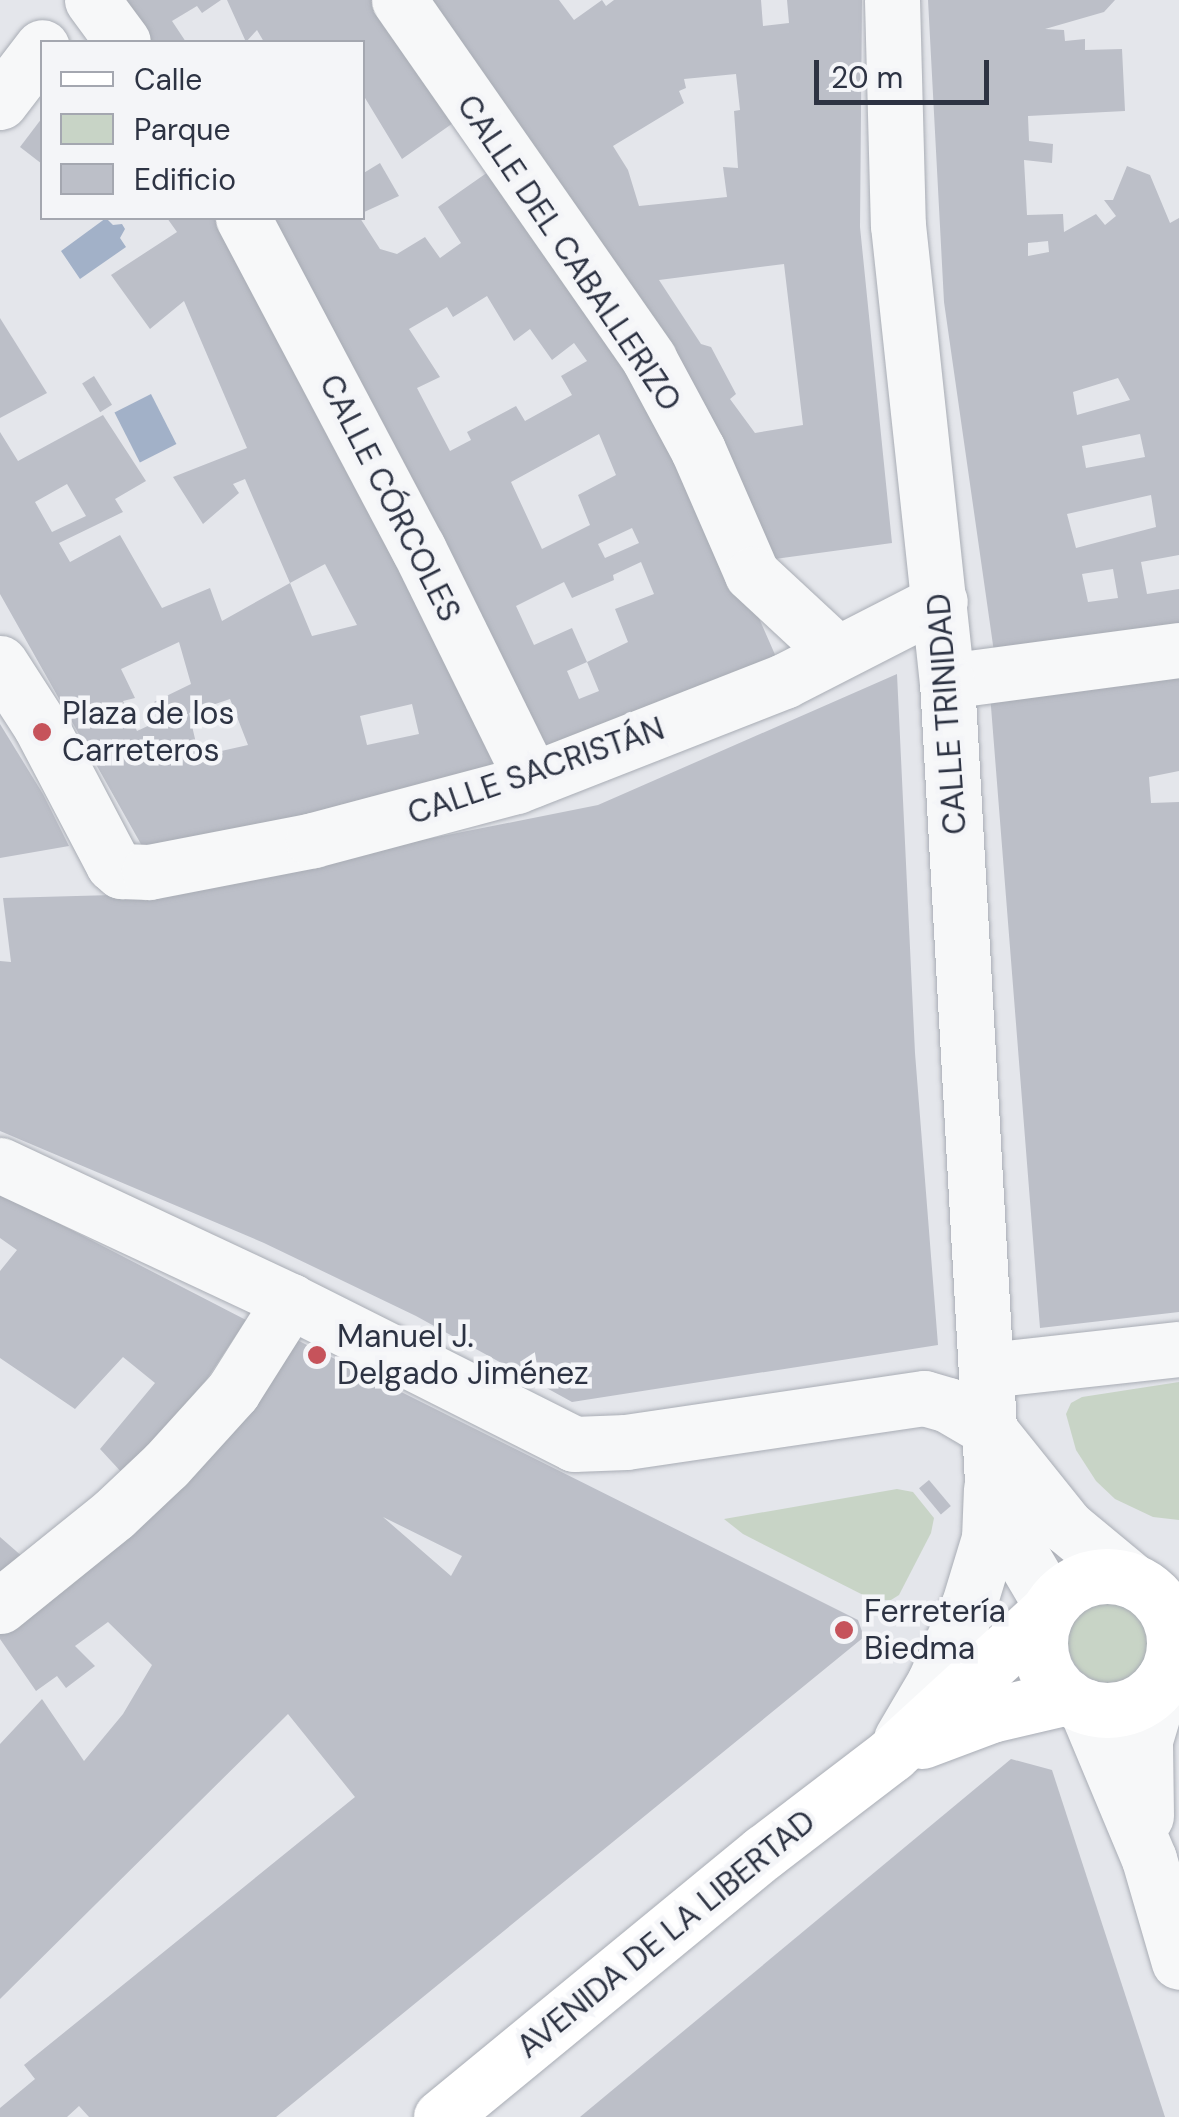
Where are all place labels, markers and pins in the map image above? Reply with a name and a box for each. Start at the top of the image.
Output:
place label: Plaza de los Carreteros [62,695,235,770]
marker: Plaza de los Carreteros [31,721,53,743]
place label: Manuel J. Delgado Jiménez [337,1318,589,1393]
marker: Manuel J. Delgado Jiménez [306,1344,328,1366]
place label: Ferretería Biedma [864,1593,1006,1668]
marker: Ferretería Biedma [833,1619,855,1641]

